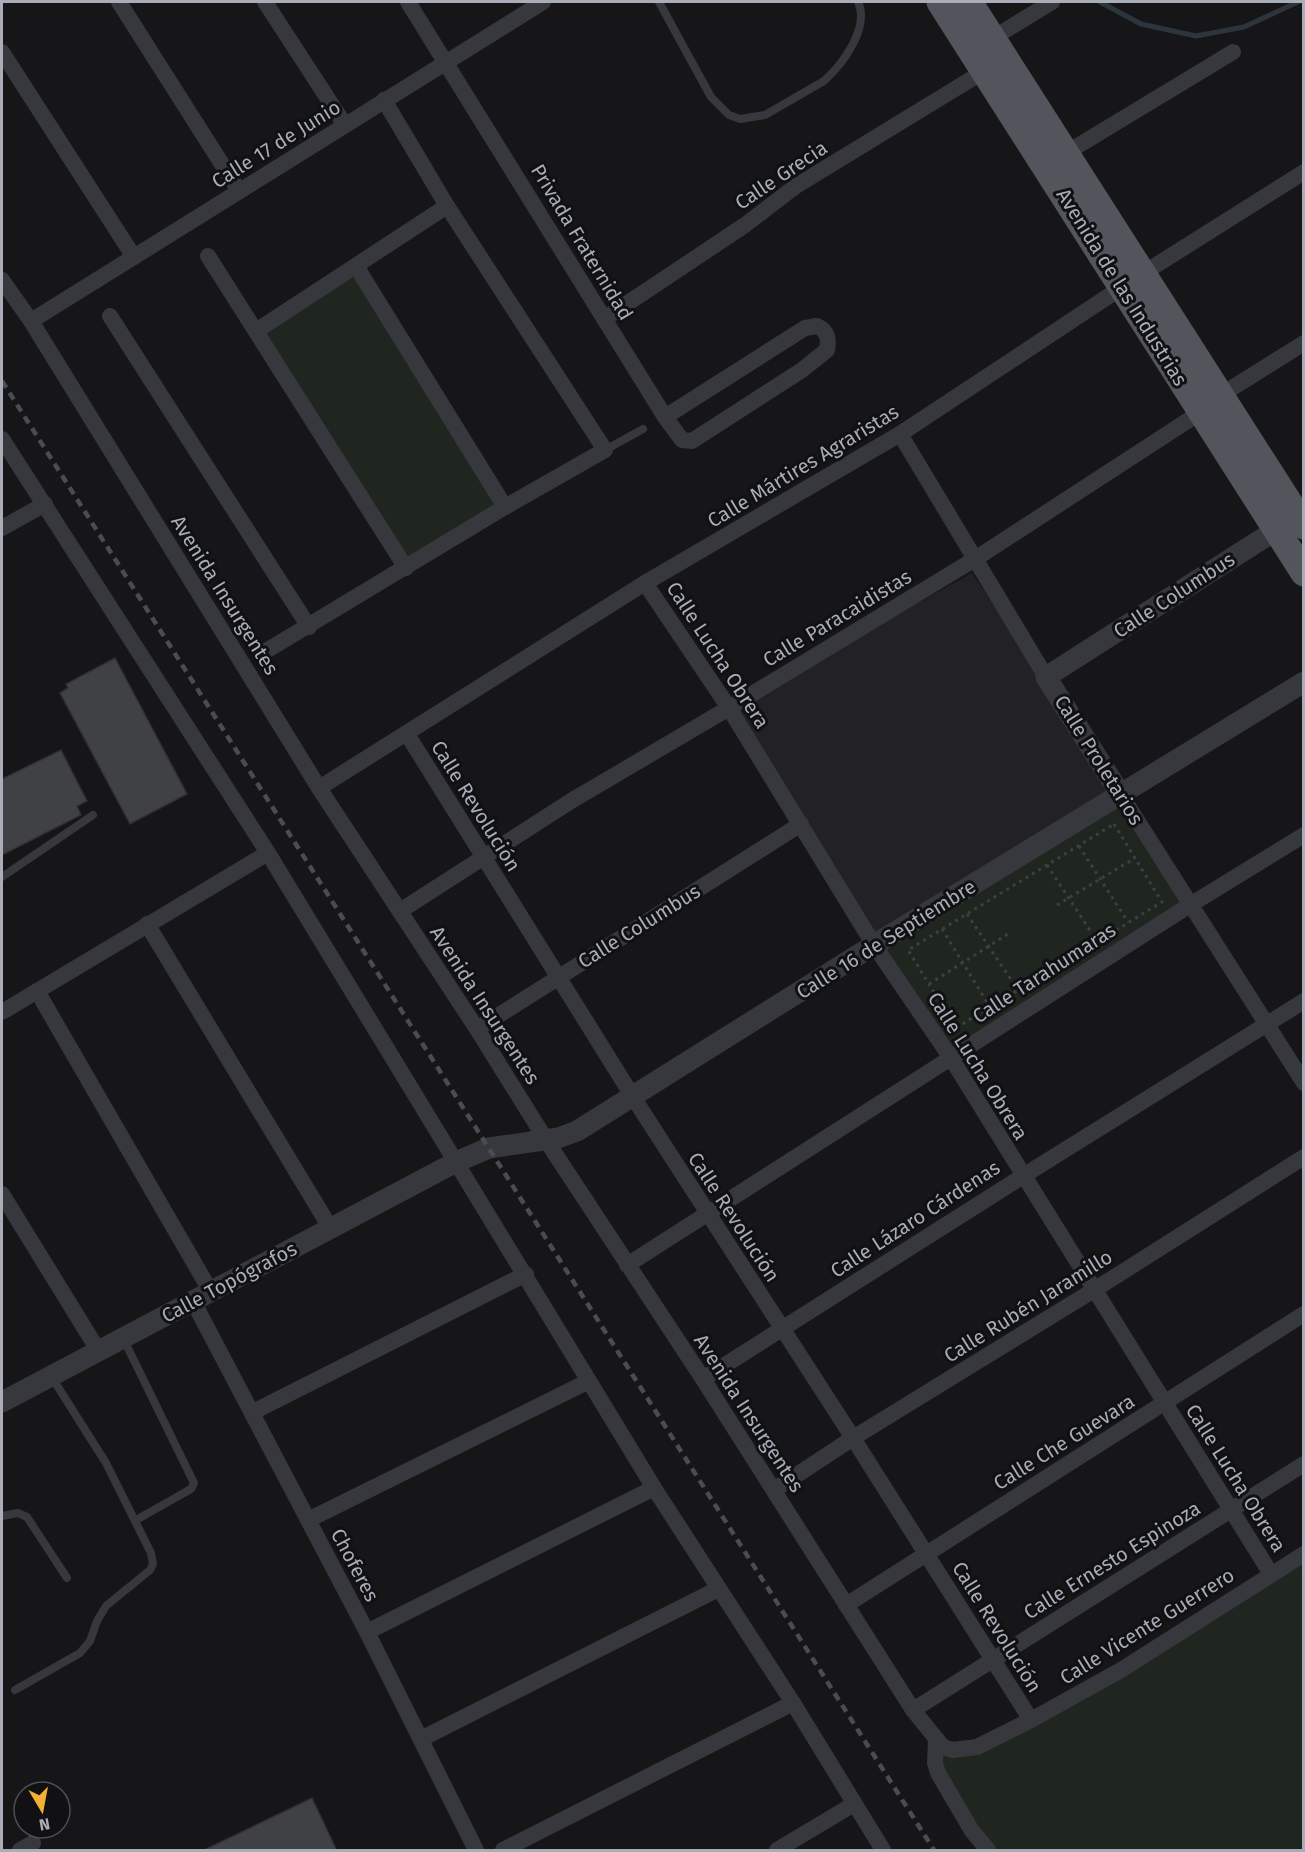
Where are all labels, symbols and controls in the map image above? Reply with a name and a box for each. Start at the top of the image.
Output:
street label: Calle 17 de Junio [207,95,345,193]
street label: Calle Grecia [730,135,832,215]
street label: Privada Fraternidad [526,160,638,324]
street label: Avenida de las Industrias [1051,184,1193,390]
street label: Calle Mártires Agraristas [703,399,903,533]
street label: Avenida Insurgentes [166,511,284,679]
street label: Calle Columbus [1109,547,1239,643]
street label: Calle Paracaidistas [759,564,915,672]
street label: Calle Lucha Obrera [662,577,774,733]
street label: Calle Proletarios [1049,691,1149,829]
street label: Calle Revolución [426,736,526,876]
street label: Calle 16 de Septiembre [792,874,980,1004]
street label: Calle Columbus [573,879,705,973]
street label: Calle Tarahumaras [968,918,1120,1028]
street label: Avenida Insurgentes [425,922,545,1088]
street label: Calle Lucha Obrera [923,988,1033,1144]
street label: Calle Revolución [683,1148,785,1286]
street label: Calle Lázaro Cárdenas [826,1155,1004,1283]
street label: Calle Topógrafos [157,1236,301,1328]
street label: Calle Rubén Jaramillo [939,1244,1117,1368]
street label: Avenida Insurgentes [689,1330,809,1496]
street label: Calle Che Guevara [989,1389,1139,1495]
street label: Calle Lucha Obrera [1181,1400,1291,1556]
street label: Calle Ernesto Espinoza [1019,1496,1205,1624]
street label: Choferes [326,1524,384,1606]
street label: Calle Revolución [947,1557,1047,1697]
street label: Calle Vicente Guerrero [1055,1563,1239,1689]
north arrow [12,1780,72,1840]
text: N [38,1814,51,1835]

